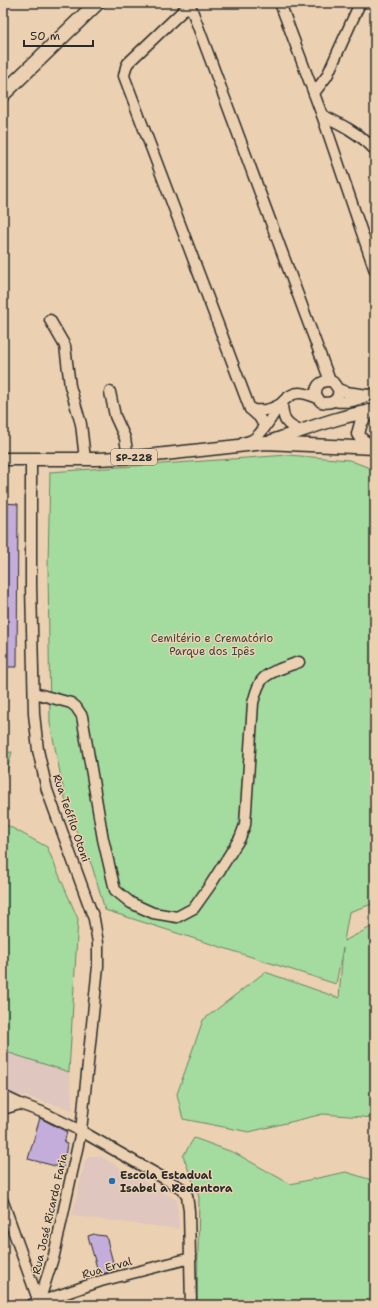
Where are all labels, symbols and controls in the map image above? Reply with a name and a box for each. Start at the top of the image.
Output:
scale bar [24,22,93,48]
text: 50 m [30,28,60,44]
road number: SP-228 [111,449,157,465]
park label: Cemitério e Crematório Parque dos Ipês [151,631,273,659]
street label: Rua Teófilo Otoni [49,772,93,864]
street label: Rua José Ricardo Faria [29,1152,71,1276]
place label: Escola Estadual Isabel a Redentora [120,1168,233,1196]
marker: Escola Estadual Isabel a Redentora [107,1176,117,1186]
street label: Rua Erval [80,1253,135,1282]

